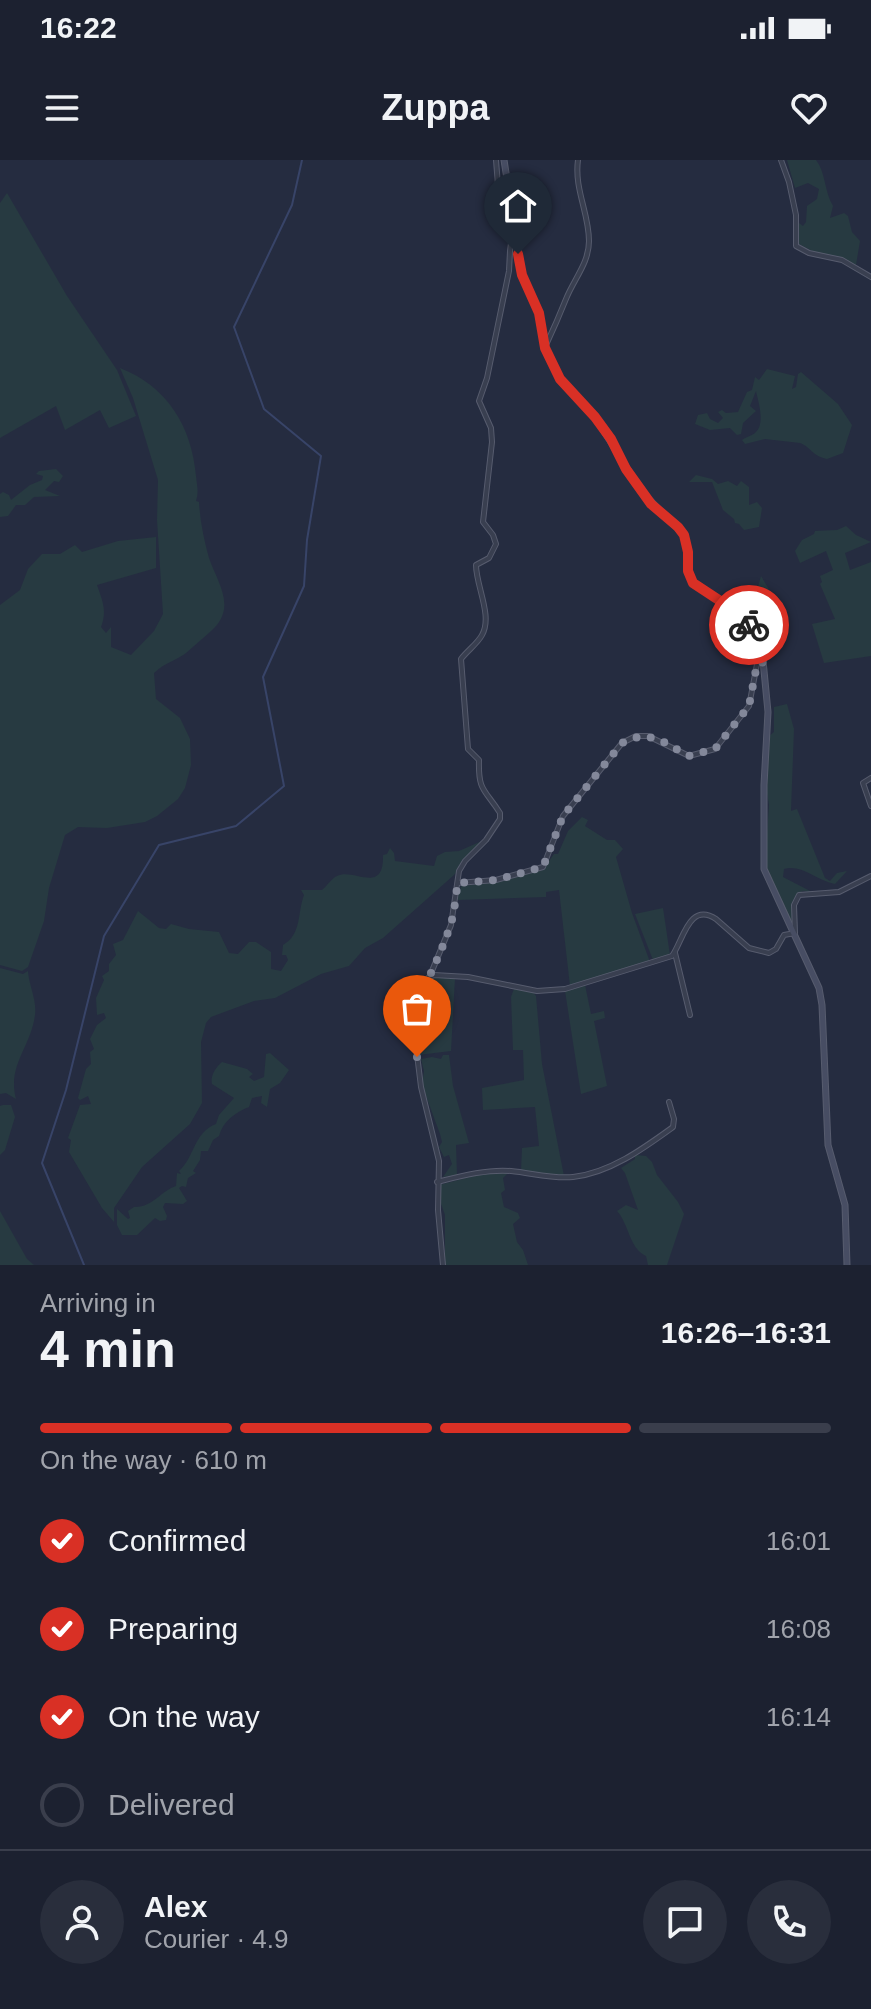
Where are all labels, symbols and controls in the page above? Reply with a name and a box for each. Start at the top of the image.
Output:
text: 16:22 [40,11,117,44]
icon: menu [40,86,84,130]
icon: heart [787,86,831,130]
text: Zuppa [382,87,489,128]
pin [484,172,552,254]
icon: home [496,184,540,228]
courier [709,585,789,665]
icon: bike [727,603,771,647]
pin [383,975,451,1057]
icon: bag [395,987,439,1031]
text: Arriving in [40,1288,156,1318]
text: 16:26–16:31 [661,1316,831,1349]
text: 4 min [40,1320,176,1378]
text: On the way · 610 m [40,1445,267,1475]
icon: check [40,1519,84,1563]
text: Confirmed [108,1524,246,1557]
text: 16:01 [766,1526,831,1556]
icon: check [40,1607,84,1651]
text: Preparing [108,1612,238,1645]
text: 16:08 [766,1614,831,1644]
icon: check [40,1695,84,1739]
text: On the way [108,1700,260,1733]
text: 16:14 [766,1702,831,1732]
text: Delivered [108,1788,235,1821]
button: person [40,1880,124,1964]
button: chat [643,1880,727,1964]
button: phone [747,1880,831,1964]
text: Alex [144,1890,207,1923]
text: Courier · 4.9 [144,1924,289,1954]

